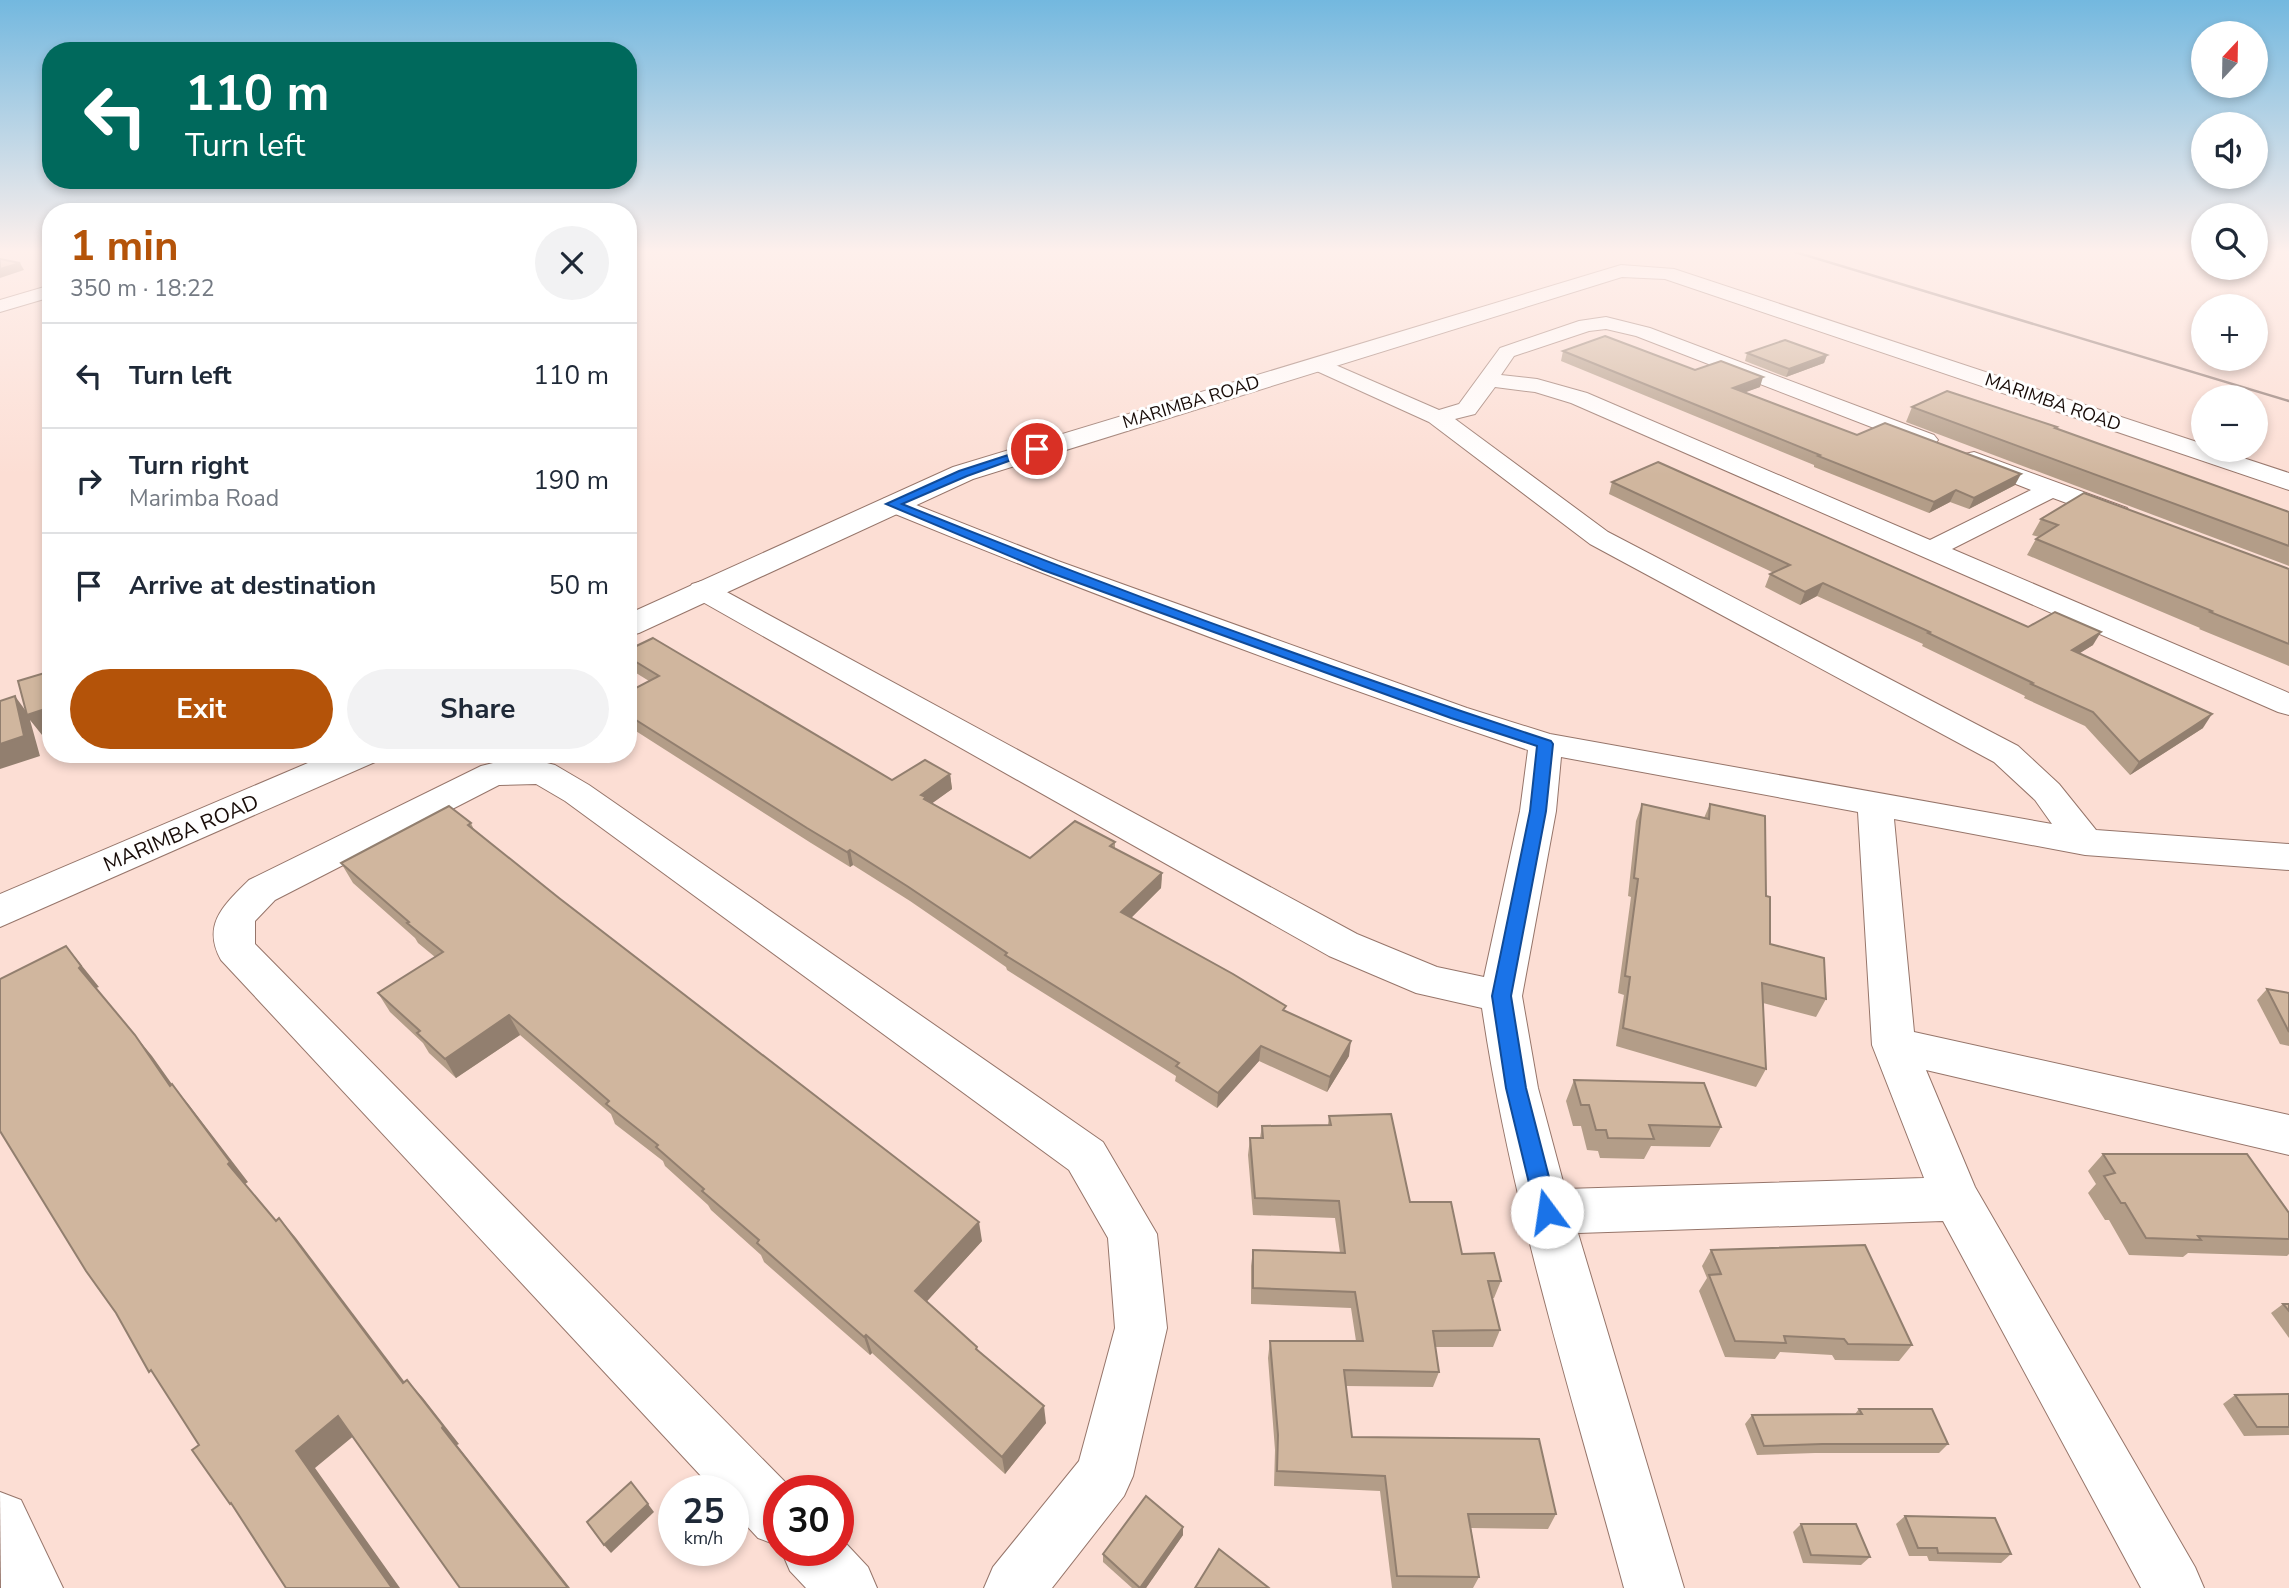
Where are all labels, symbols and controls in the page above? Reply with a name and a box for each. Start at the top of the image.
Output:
north arrow [2191,21,2268,98]
map controls [2191,21,2268,462]
text: 110 m [185,60,329,127]
icon: left [70,70,161,161]
button: sound [2191,112,2268,189]
text: Turn left [185,124,305,167]
button: search [2191,203,2268,280]
text: 1 min [70,218,179,275]
button: close [535,226,609,300]
text: 350 m · 18:22 [70,273,215,304]
button: + [2191,294,2268,371]
icon: left [70,357,108,395]
text: Turn left [129,358,232,393]
text: 110 m [533,358,609,393]
street label: MARIMBA ROAD [1982,367,2124,437]
street label: MARIMBA ROAD [1119,370,1263,434]
button: − [2191,385,2268,462]
pin [1007,419,1067,479]
icon: arrive [1018,430,1056,468]
text: Turn right [129,448,248,483]
icon: right [70,462,108,500]
text: 190 m [533,463,609,498]
text: Marimba Road [129,483,279,514]
icon: arrive [70,567,108,605]
text: Arrive at destination [129,568,376,603]
text: 50 m [549,568,609,603]
button: Exit [70,669,333,749]
button: Share [347,669,609,749]
street label: MARIMBA ROAD [99,788,263,878]
position arrow [1510,1175,1584,1249]
speed limit sign: 30 [763,1475,854,1566]
text: 25 [682,1488,725,1535]
text: km/h [684,1526,723,1550]

